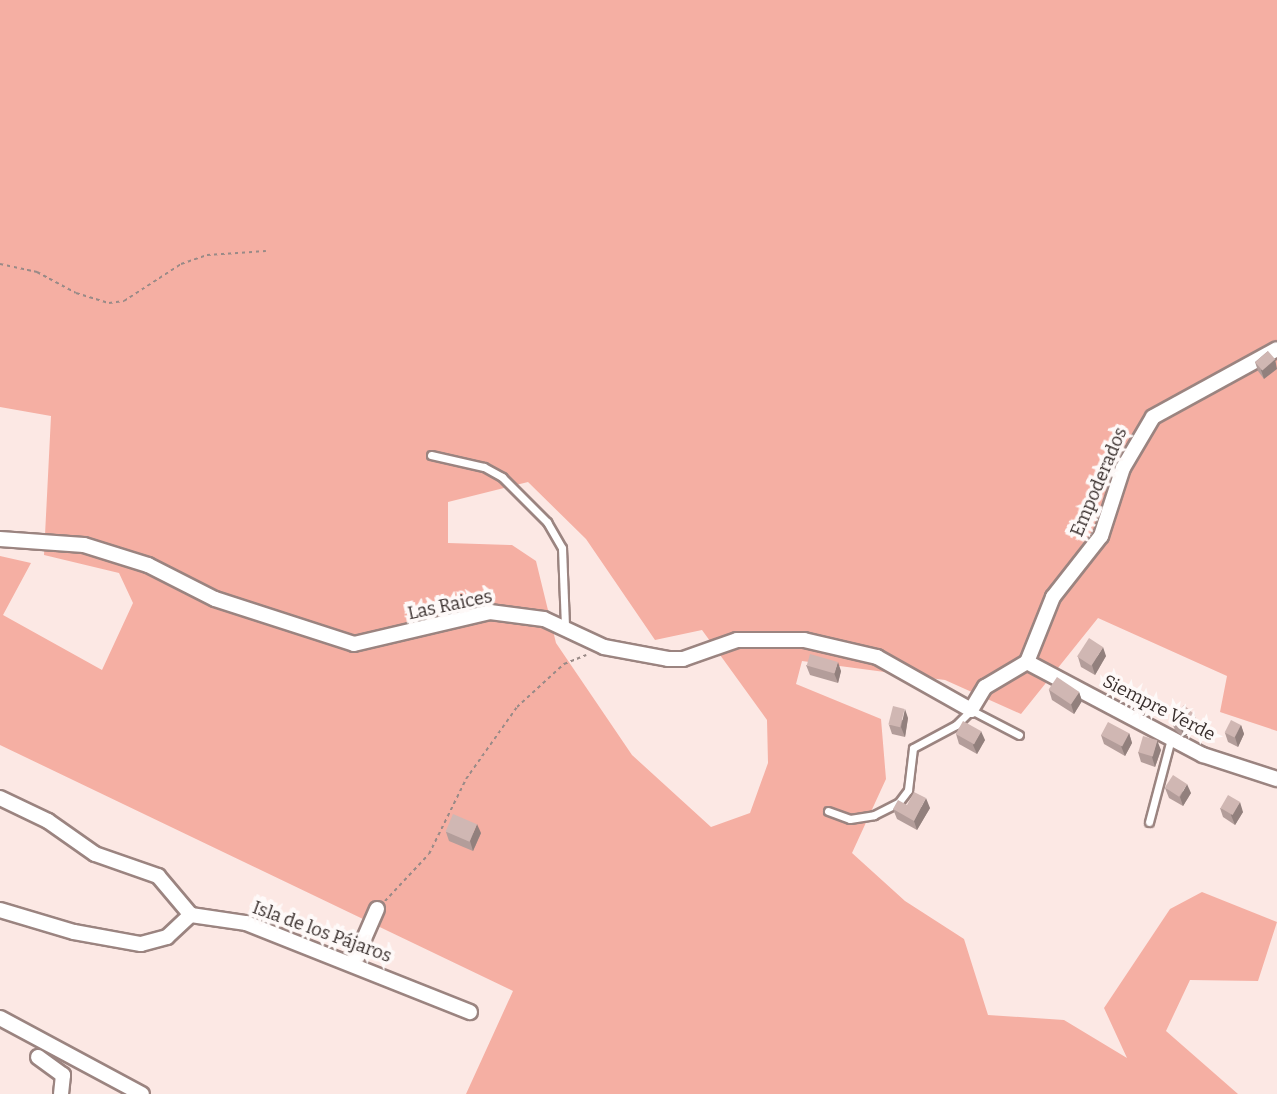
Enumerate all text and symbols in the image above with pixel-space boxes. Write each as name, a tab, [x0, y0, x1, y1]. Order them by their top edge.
street label: Empoderados	[1066, 424, 1132, 540]
street label: Las Raices	[406, 586, 494, 624]
street label: Siempre Verde	[1099, 670, 1219, 746]
street label: Isla de los Pájaros	[250, 897, 394, 967]

